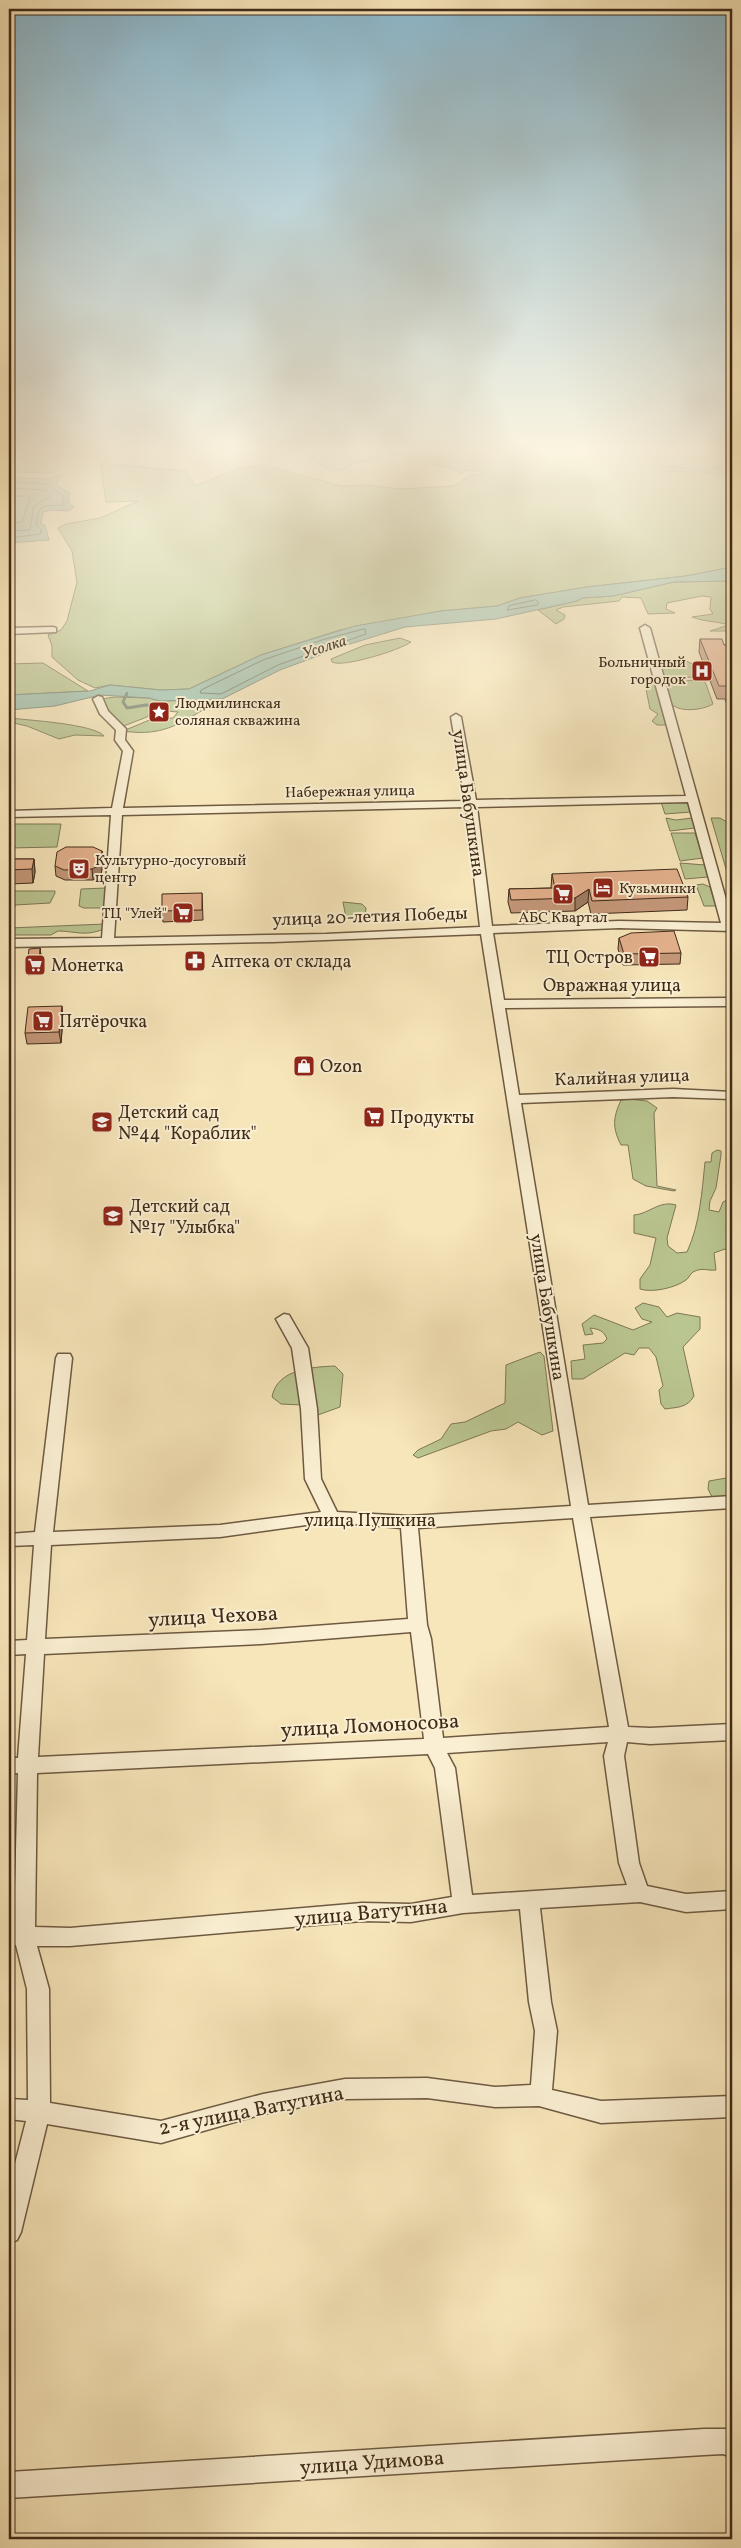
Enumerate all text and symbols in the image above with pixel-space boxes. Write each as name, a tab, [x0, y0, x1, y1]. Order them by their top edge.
water label: Усолка	[300, 630, 350, 665]
place label: Больничный городок	[598, 653, 686, 691]
hospital icon: Больничный городок	[690, 659, 714, 683]
place label: Людмилинская соляная скважина	[175, 694, 300, 732]
place icon: Людмилинская соляная скважина	[147, 700, 171, 724]
street label: улица Бабушкина	[445, 728, 490, 878]
street label: Набережная улица	[285, 781, 415, 804]
place label: Культурно-досуговый центр	[95, 851, 246, 889]
theatre icon: Культурно-досуговый центр	[67, 857, 91, 881]
hotel icon: Кузьминки	[591, 876, 615, 900]
place label: Кузьминки	[619, 879, 696, 900]
supermarket icon: АБС Квартал	[551, 882, 575, 906]
supermarket icon: ТЦ "Улей"	[171, 901, 195, 925]
street label: улица 20-летия Победы	[272, 902, 469, 933]
place label: ТЦ "Улей"	[102, 904, 167, 925]
place label: АБС Квартал	[518, 908, 608, 929]
supermarket icon: ТЦ Остров	[637, 945, 661, 969]
place label: ТЦ Остров	[546, 946, 633, 971]
pharmacy icon: Аптека от склада	[183, 949, 207, 973]
place label: Аптека от склада	[211, 950, 351, 975]
supermarket icon: Монетка	[23, 953, 47, 977]
place label: Монетка	[51, 954, 124, 979]
street label: Овражная улица	[543, 974, 681, 999]
supermarket icon: Пятёрочка	[31, 1009, 55, 1033]
place label: Пятёрочка	[59, 1010, 147, 1035]
shop icon: Ozon	[292, 1054, 316, 1078]
place label: Ozon	[320, 1055, 363, 1080]
street label: Калийная улица	[554, 1064, 690, 1093]
place label: Детский сад №44 "Кораблик"	[118, 1101, 257, 1147]
supermarket icon: Продукты	[362, 1105, 386, 1129]
place label: Продукты	[390, 1106, 475, 1131]
school or university icon: Детский сад №44 "Кораблик"	[90, 1110, 114, 1134]
place label: Детский сад №17 "Улыбка"	[129, 1195, 240, 1241]
school or university icon: Детский сад №17 "Улыбка"	[101, 1204, 125, 1228]
street label: улица Бабушкина	[523, 1232, 570, 1382]
street label: улица Пушкина	[304, 1509, 436, 1534]
street label: улица Чехова	[147, 1600, 279, 1635]
street label: улица Ломоносова	[280, 1707, 460, 1746]
street label: улица Ватутина	[293, 1892, 449, 1935]
street label: 2-я улица Ватутина	[156, 2079, 347, 2144]
street label: улица Удимова	[299, 2444, 445, 2483]

